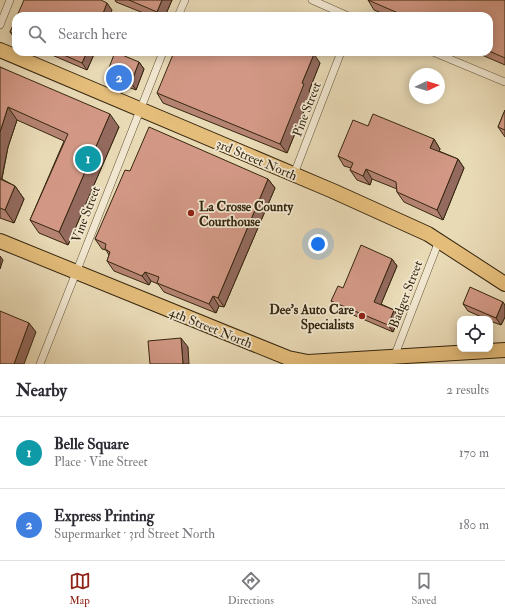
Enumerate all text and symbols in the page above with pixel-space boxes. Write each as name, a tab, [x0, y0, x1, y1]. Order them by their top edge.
search box	[12, 12, 493, 56]
icon: search	[26, 23, 48, 45]
text: Search here	[58, 25, 127, 44]
pin: 2	[106, 63, 132, 93]
north arrow	[409, 68, 445, 104]
street label: Pine Street	[289, 80, 325, 139]
street label: 3rd Street North	[214, 136, 300, 184]
pin: 1	[75, 144, 101, 174]
street label: Vine Street	[68, 184, 104, 245]
place label: La Crosse County Courthouse	[199, 199, 294, 230]
marker: La Crosse County Courthouse	[186, 208, 196, 218]
your location	[308, 234, 328, 254]
street label: Badger Street	[386, 258, 426, 330]
place label: Dee's Auto Care Specialists	[269, 302, 355, 334]
street label: 4th Street North	[167, 304, 255, 352]
marker: Dee's Auto Care Specialists	[357, 311, 367, 321]
map controls	[457, 316, 493, 352]
button: locate	[457, 316, 493, 352]
text: Nearby	[16, 380, 67, 401]
text: 2 results	[446, 382, 489, 398]
text: Belle Square	[54, 435, 129, 454]
text: 1	[27, 445, 31, 461]
text: 170 m	[459, 445, 489, 461]
text: Place · Vine Street	[54, 454, 148, 470]
text: Express Printing	[54, 507, 154, 526]
text: 2	[26, 517, 32, 533]
text: 180 m	[459, 517, 489, 533]
text: Supermarket · 3rd Street North	[54, 526, 215, 542]
tab: Map	[69, 570, 91, 607]
tab: Directions	[228, 570, 274, 607]
tab: Saved	[411, 570, 436, 607]

